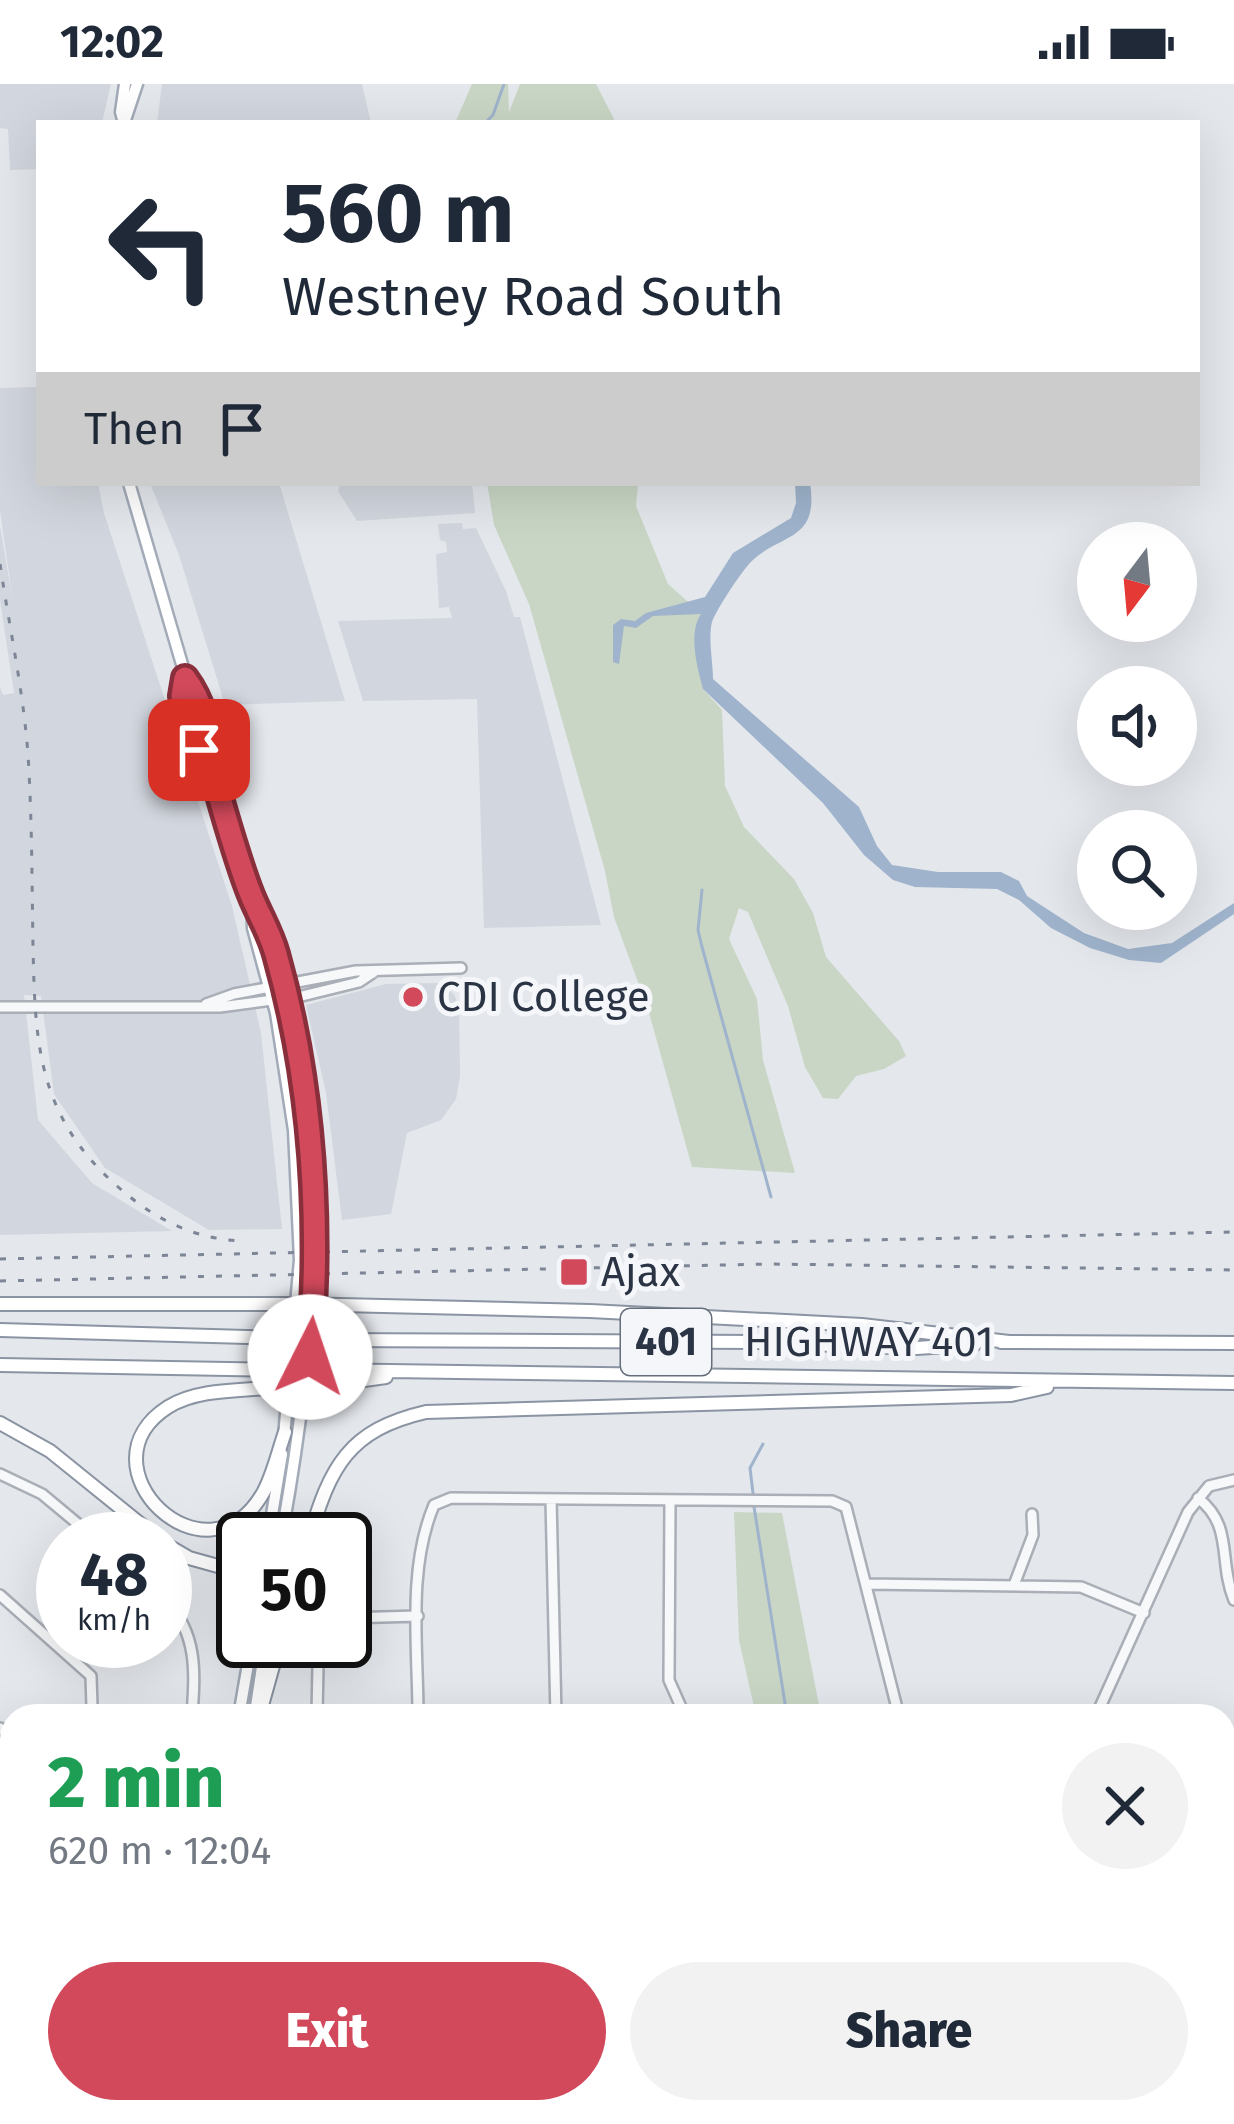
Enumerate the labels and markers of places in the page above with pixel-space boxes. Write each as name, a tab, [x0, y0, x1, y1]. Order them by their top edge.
pin	[148, 699, 250, 801]
place label: CDI College	[437, 972, 650, 1022]
marker: CDI College	[400, 984, 426, 1010]
place label: Ajax	[601, 1247, 681, 1297]
marker: Ajax	[558, 1256, 590, 1288]

